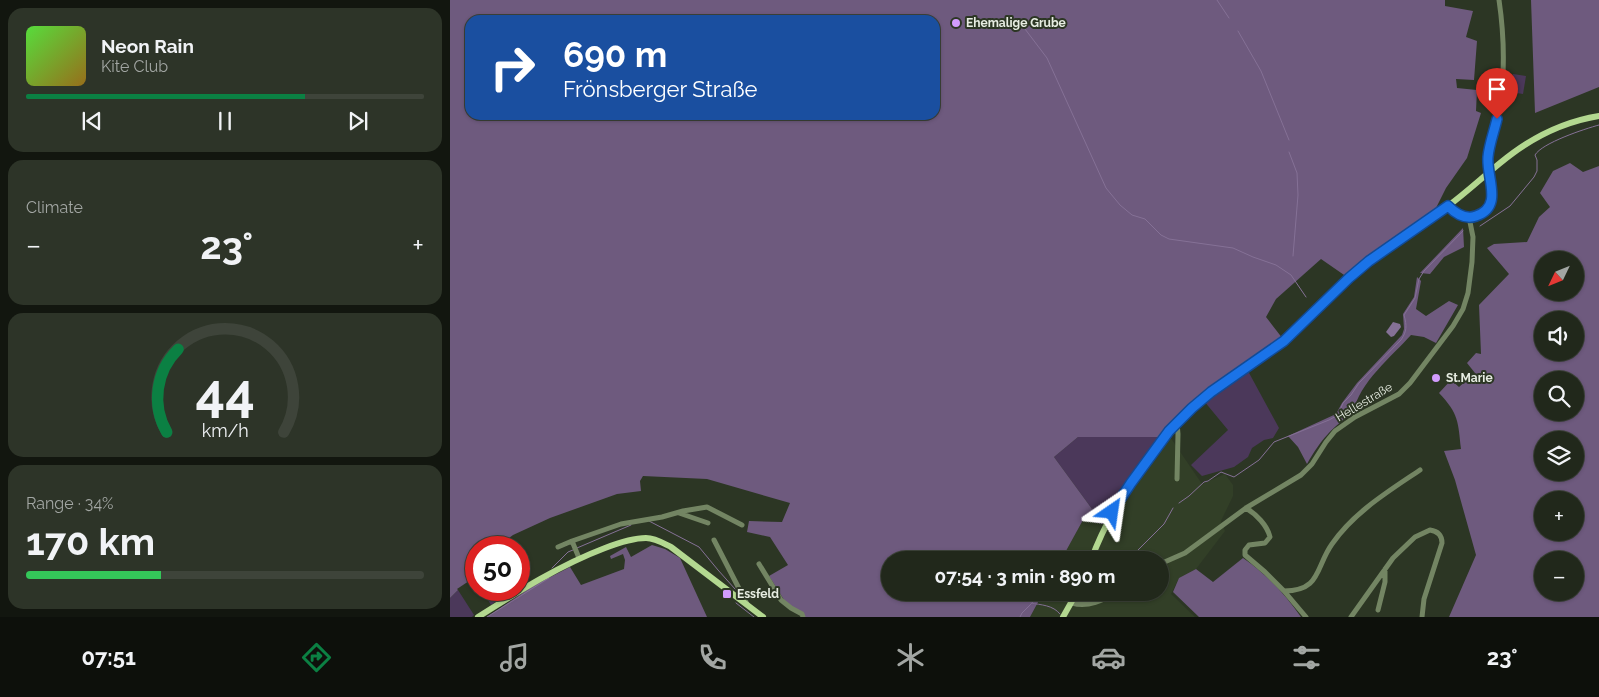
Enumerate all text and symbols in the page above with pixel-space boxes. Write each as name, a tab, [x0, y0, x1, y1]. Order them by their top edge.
place label: Ehemalige Grube	[966, 16, 1066, 30]
marker: Ehemalige Grube	[950, 17, 962, 29]
text: 690 m	[563, 34, 667, 75]
text: Neon Rain	[101, 35, 194, 57]
icon: right	[480, 35, 545, 100]
text: Kite Club	[101, 57, 168, 76]
pin	[1476, 68, 1518, 119]
icon: arrive	[1483, 75, 1511, 103]
text: Frönsberger Straße	[563, 76, 758, 102]
icon: previous	[78, 107, 106, 135]
icon: pause	[211, 107, 239, 135]
icon: next	[344, 107, 372, 135]
text: Climate	[26, 198, 83, 217]
text: 23°	[200, 223, 253, 268]
text: −	[26, 229, 41, 262]
text: +	[412, 229, 424, 262]
north arrow	[1534, 251, 1584, 301]
map controls	[1534, 251, 1584, 601]
button: sound	[1534, 311, 1584, 361]
text: 44	[195, 362, 255, 423]
place label: St.Marie	[1446, 371, 1493, 385]
button: search	[1534, 371, 1584, 421]
marker: St.Marie	[1430, 372, 1442, 384]
street label: Hellestraße	[1333, 380, 1395, 424]
text: km/h	[201, 420, 249, 441]
button: layers	[1534, 431, 1584, 481]
position arrow	[1085, 485, 1137, 537]
button: +	[1534, 491, 1584, 541]
text: Range · 34%	[26, 494, 114, 513]
text: 170 km	[26, 519, 155, 564]
speed limit sign: 50	[465, 536, 530, 601]
button: −	[1534, 551, 1584, 601]
text: 07:54 · 3 min · 890 m	[935, 565, 1115, 587]
place label: Essfeld	[737, 587, 779, 601]
marker: Essfeld	[721, 588, 733, 600]
icon: directions	[299, 640, 334, 675]
icon: music	[497, 640, 532, 675]
icon: phone	[695, 640, 730, 675]
icon: climate	[893, 640, 928, 675]
icon: car	[1091, 640, 1126, 675]
icon: filters	[1289, 640, 1324, 675]
text: 07:51	[82, 644, 136, 670]
text: 23°	[1487, 644, 1517, 670]

